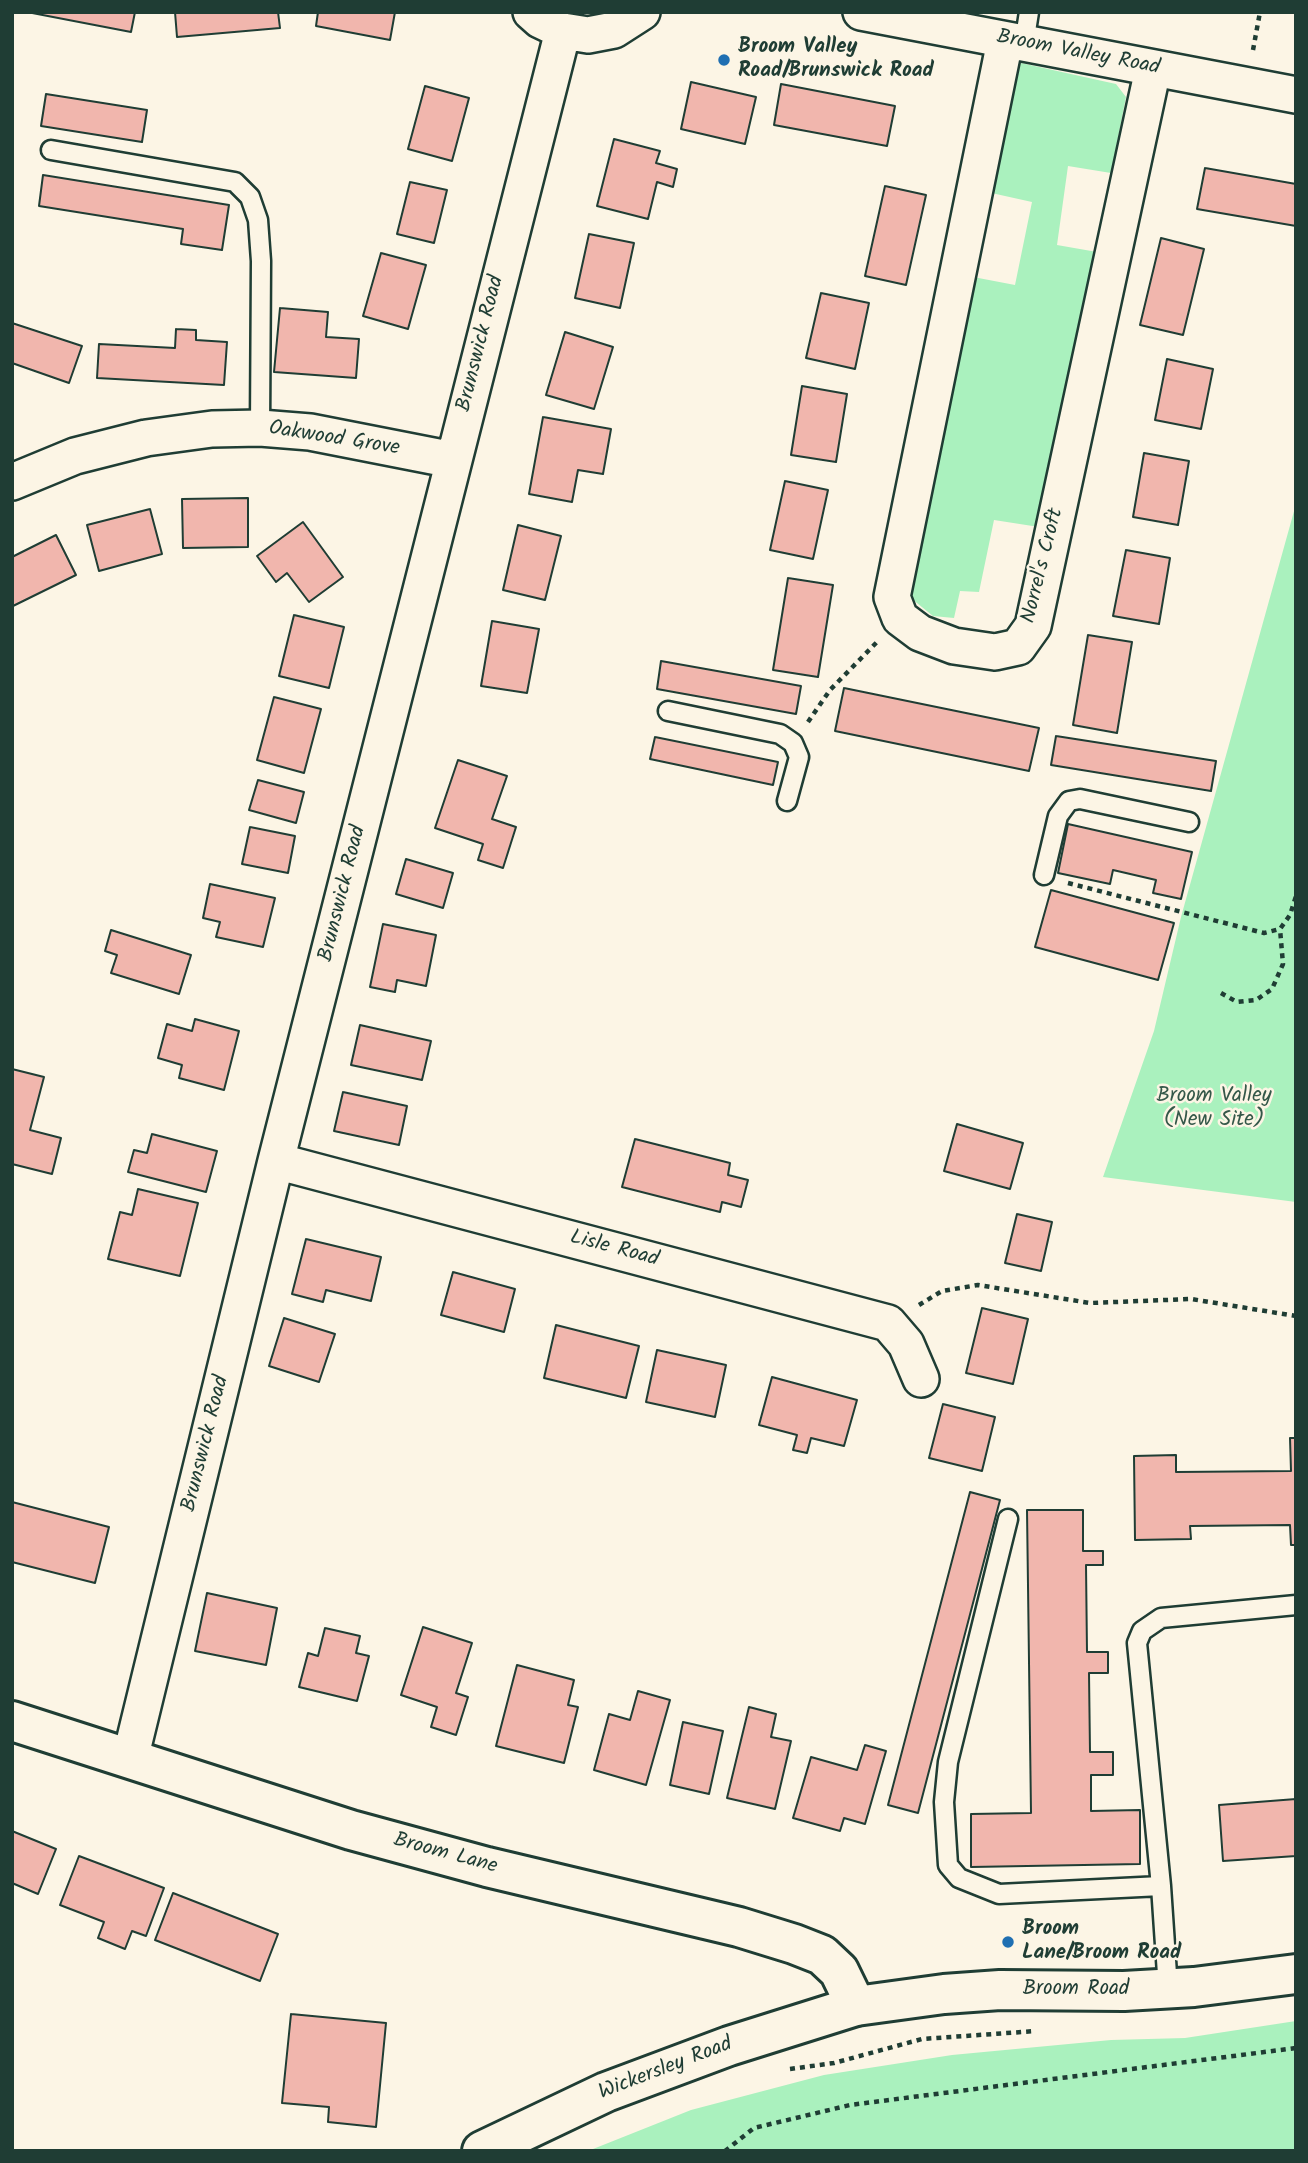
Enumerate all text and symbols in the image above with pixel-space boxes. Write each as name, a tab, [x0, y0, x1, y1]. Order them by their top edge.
street label: Broom Valley Road	[994, 26, 1162, 82]
place label: Broom Valley Road/Brunswick Road	[738, 35, 934, 85]
marker: Broom Valley Road/Brunswick Road	[716, 52, 732, 68]
street label: Brunswick Road	[453, 273, 511, 415]
street label: Oakwood Grove	[267, 417, 401, 463]
street label: Norrel's Croft	[1018, 506, 1070, 626]
street label: Brunswick Road	[315, 823, 373, 965]
park label: Broom Valley (New Site)	[1156, 1084, 1272, 1134]
street label: Lisle Road	[567, 1226, 661, 1274]
street label: Brunswick Road	[178, 1373, 236, 1515]
street label: Broom Lane	[390, 1829, 500, 1881]
place label: Broom Lane/Broom Road	[1022, 1917, 1181, 1967]
marker: Broom Lane/Broom Road	[1000, 1934, 1016, 1950]
street label: Broom Road	[1023, 1977, 1129, 2003]
street label: Wickersley Road	[596, 2033, 736, 2107]

